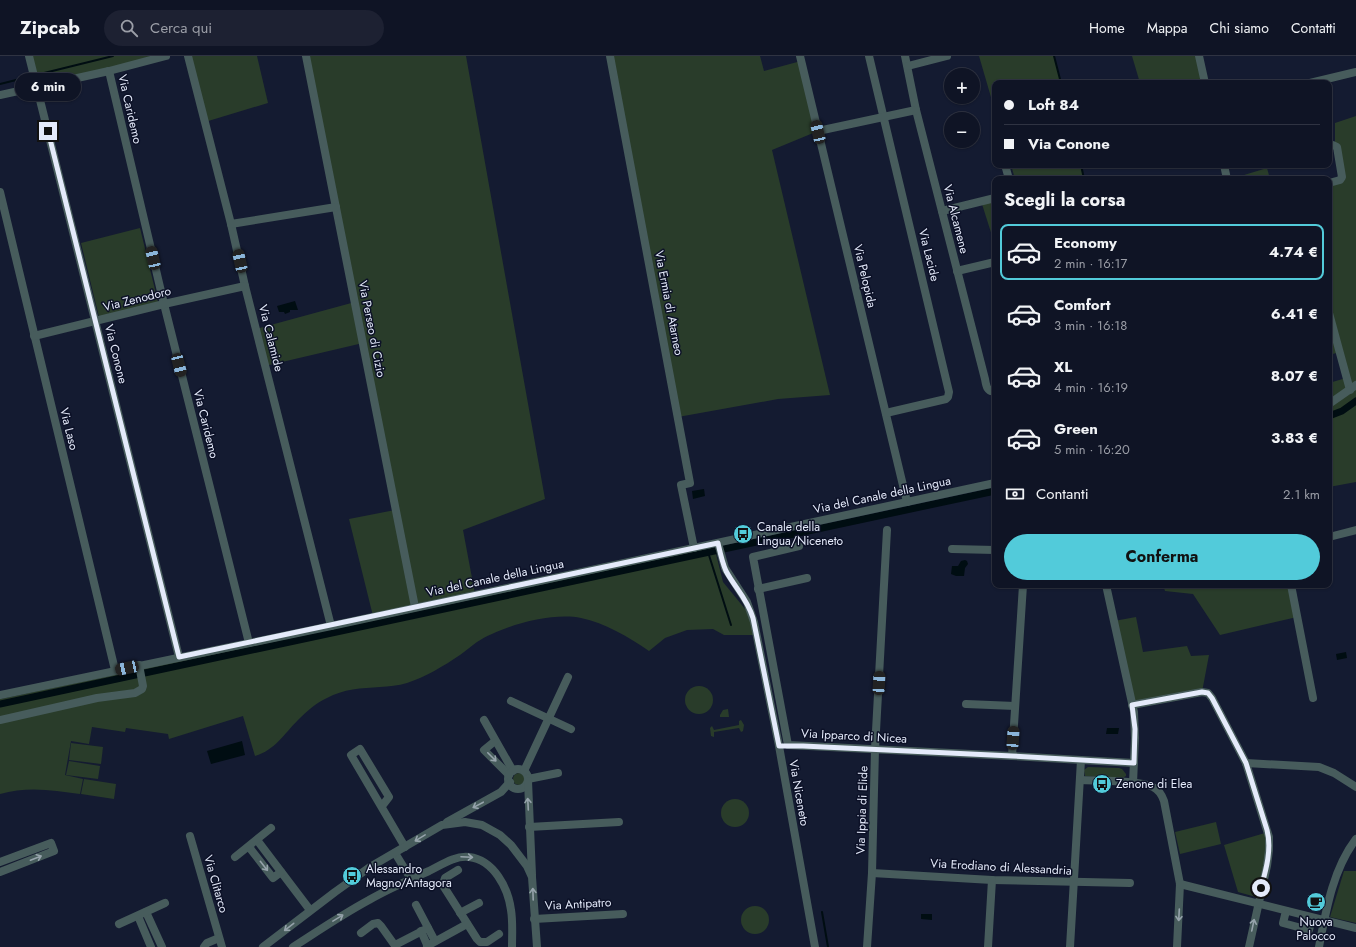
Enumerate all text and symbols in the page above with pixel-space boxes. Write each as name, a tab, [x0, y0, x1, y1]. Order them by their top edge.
search box	[104, 10, 384, 46]
text: Zipcab	[20, 14, 80, 41]
icon: search	[118, 17, 140, 39]
text: Cerca qui	[150, 17, 212, 39]
text: Home	[1089, 18, 1125, 38]
text: Mappa	[1147, 18, 1188, 38]
text: Chi siamo	[1210, 18, 1269, 38]
text: Contatti	[1291, 18, 1336, 38]
map controls	[944, 68, 980, 148]
button: +	[944, 68, 980, 104]
callout: 6 min	[15, 73, 81, 101]
street label: Via Caridemo	[113, 73, 147, 146]
text: 6 min	[31, 77, 65, 96]
text: Loft 84	[1028, 94, 1079, 116]
button: −	[944, 112, 980, 148]
car	[809, 119, 827, 145]
route end	[39, 122, 57, 140]
text: Via Conone	[1028, 133, 1110, 155]
street label: Via Alcamene	[939, 183, 973, 255]
text: Scegli la corsa	[1004, 187, 1125, 213]
street label: Via Lacide	[914, 227, 944, 283]
text: Economy	[1054, 232, 1117, 254]
icon: car	[1006, 234, 1042, 270]
text: 4.74 €	[1269, 241, 1318, 263]
street label: Via Pelopida	[849, 242, 881, 310]
car	[144, 245, 162, 271]
car	[232, 248, 248, 274]
street label: Via Ermia di Atarneo	[650, 249, 688, 357]
text: 2 min · 16:17	[1054, 254, 1127, 273]
street label: Via Perseo di Cizio	[354, 279, 390, 379]
street label: Via Zenodoro	[101, 282, 173, 316]
text: Comfort	[1054, 294, 1111, 316]
icon: car	[1006, 296, 1042, 332]
street label: Via Calamide	[254, 303, 288, 373]
text: 6.41 €	[1271, 303, 1318, 325]
text: 3 min · 16:18	[1054, 316, 1127, 335]
street label: Via Conone	[100, 322, 132, 386]
car	[170, 352, 188, 378]
text: XL	[1054, 356, 1072, 378]
icon: car	[1006, 358, 1042, 394]
text: 8.07 €	[1271, 365, 1318, 387]
text: 4 min · 16:19	[1054, 378, 1128, 397]
street label: Via Caridemo	[189, 388, 223, 461]
street label: Via Laso	[55, 406, 83, 452]
text: Green	[1054, 418, 1098, 440]
icon: car	[1006, 420, 1042, 456]
text: 3.83 €	[1271, 427, 1318, 449]
text: 5 min · 16:20	[1054, 440, 1130, 459]
street label: Via del Canale della Lingua	[812, 472, 953, 518]
icon: cash	[1004, 483, 1026, 505]
text: Contanti	[1036, 483, 1089, 505]
text: 2.1 km	[1283, 485, 1320, 504]
place label: Canale della Lingua/Niceneto	[757, 518, 844, 550]
bus stop icon: Canale della Lingua/Niceneto	[732, 523, 754, 545]
button: Conferma	[1004, 534, 1320, 580]
street label: Via del Canale della Lingua	[425, 555, 566, 601]
car	[114, 660, 140, 676]
car	[872, 671, 886, 695]
street label: Via Ipparco di Nicea	[800, 724, 908, 748]
car	[1006, 726, 1020, 750]
one-way arrow	[487, 752, 497, 762]
street label: Via Niceneto	[784, 759, 814, 828]
street label: Via Ippia di Elide	[851, 765, 873, 855]
bus stop icon: Zenone di Elea	[1091, 773, 1113, 795]
place label: Zenone di Elea	[1116, 775, 1192, 793]
one-way arrow	[525, 798, 532, 811]
one-way arrow	[472, 801, 484, 809]
one-way arrow	[415, 834, 426, 842]
one-way arrow	[30, 853, 42, 861]
street label: Via Clitarco	[199, 853, 233, 915]
one-way arrow	[460, 854, 473, 861]
street label: Via Erodiano di Alessandria	[930, 854, 1072, 880]
place label: Alessandro Magno/Antagora	[366, 860, 452, 892]
one-way arrow	[259, 861, 268, 872]
bus stop icon: Alessandro Magno/Antagora	[341, 865, 363, 887]
route start	[1252, 879, 1270, 897]
one-way arrow	[529, 888, 537, 901]
cafe icon: Nuova Palocco	[1305, 891, 1327, 913]
street label: Via Antipatro	[544, 893, 612, 915]
one-way arrow	[1175, 908, 1182, 921]
place label: Nuova Palocco	[1296, 913, 1336, 945]
one-way arrow	[332, 914, 343, 922]
one-way arrow	[1250, 919, 1258, 932]
one-way arrow	[284, 922, 295, 931]

